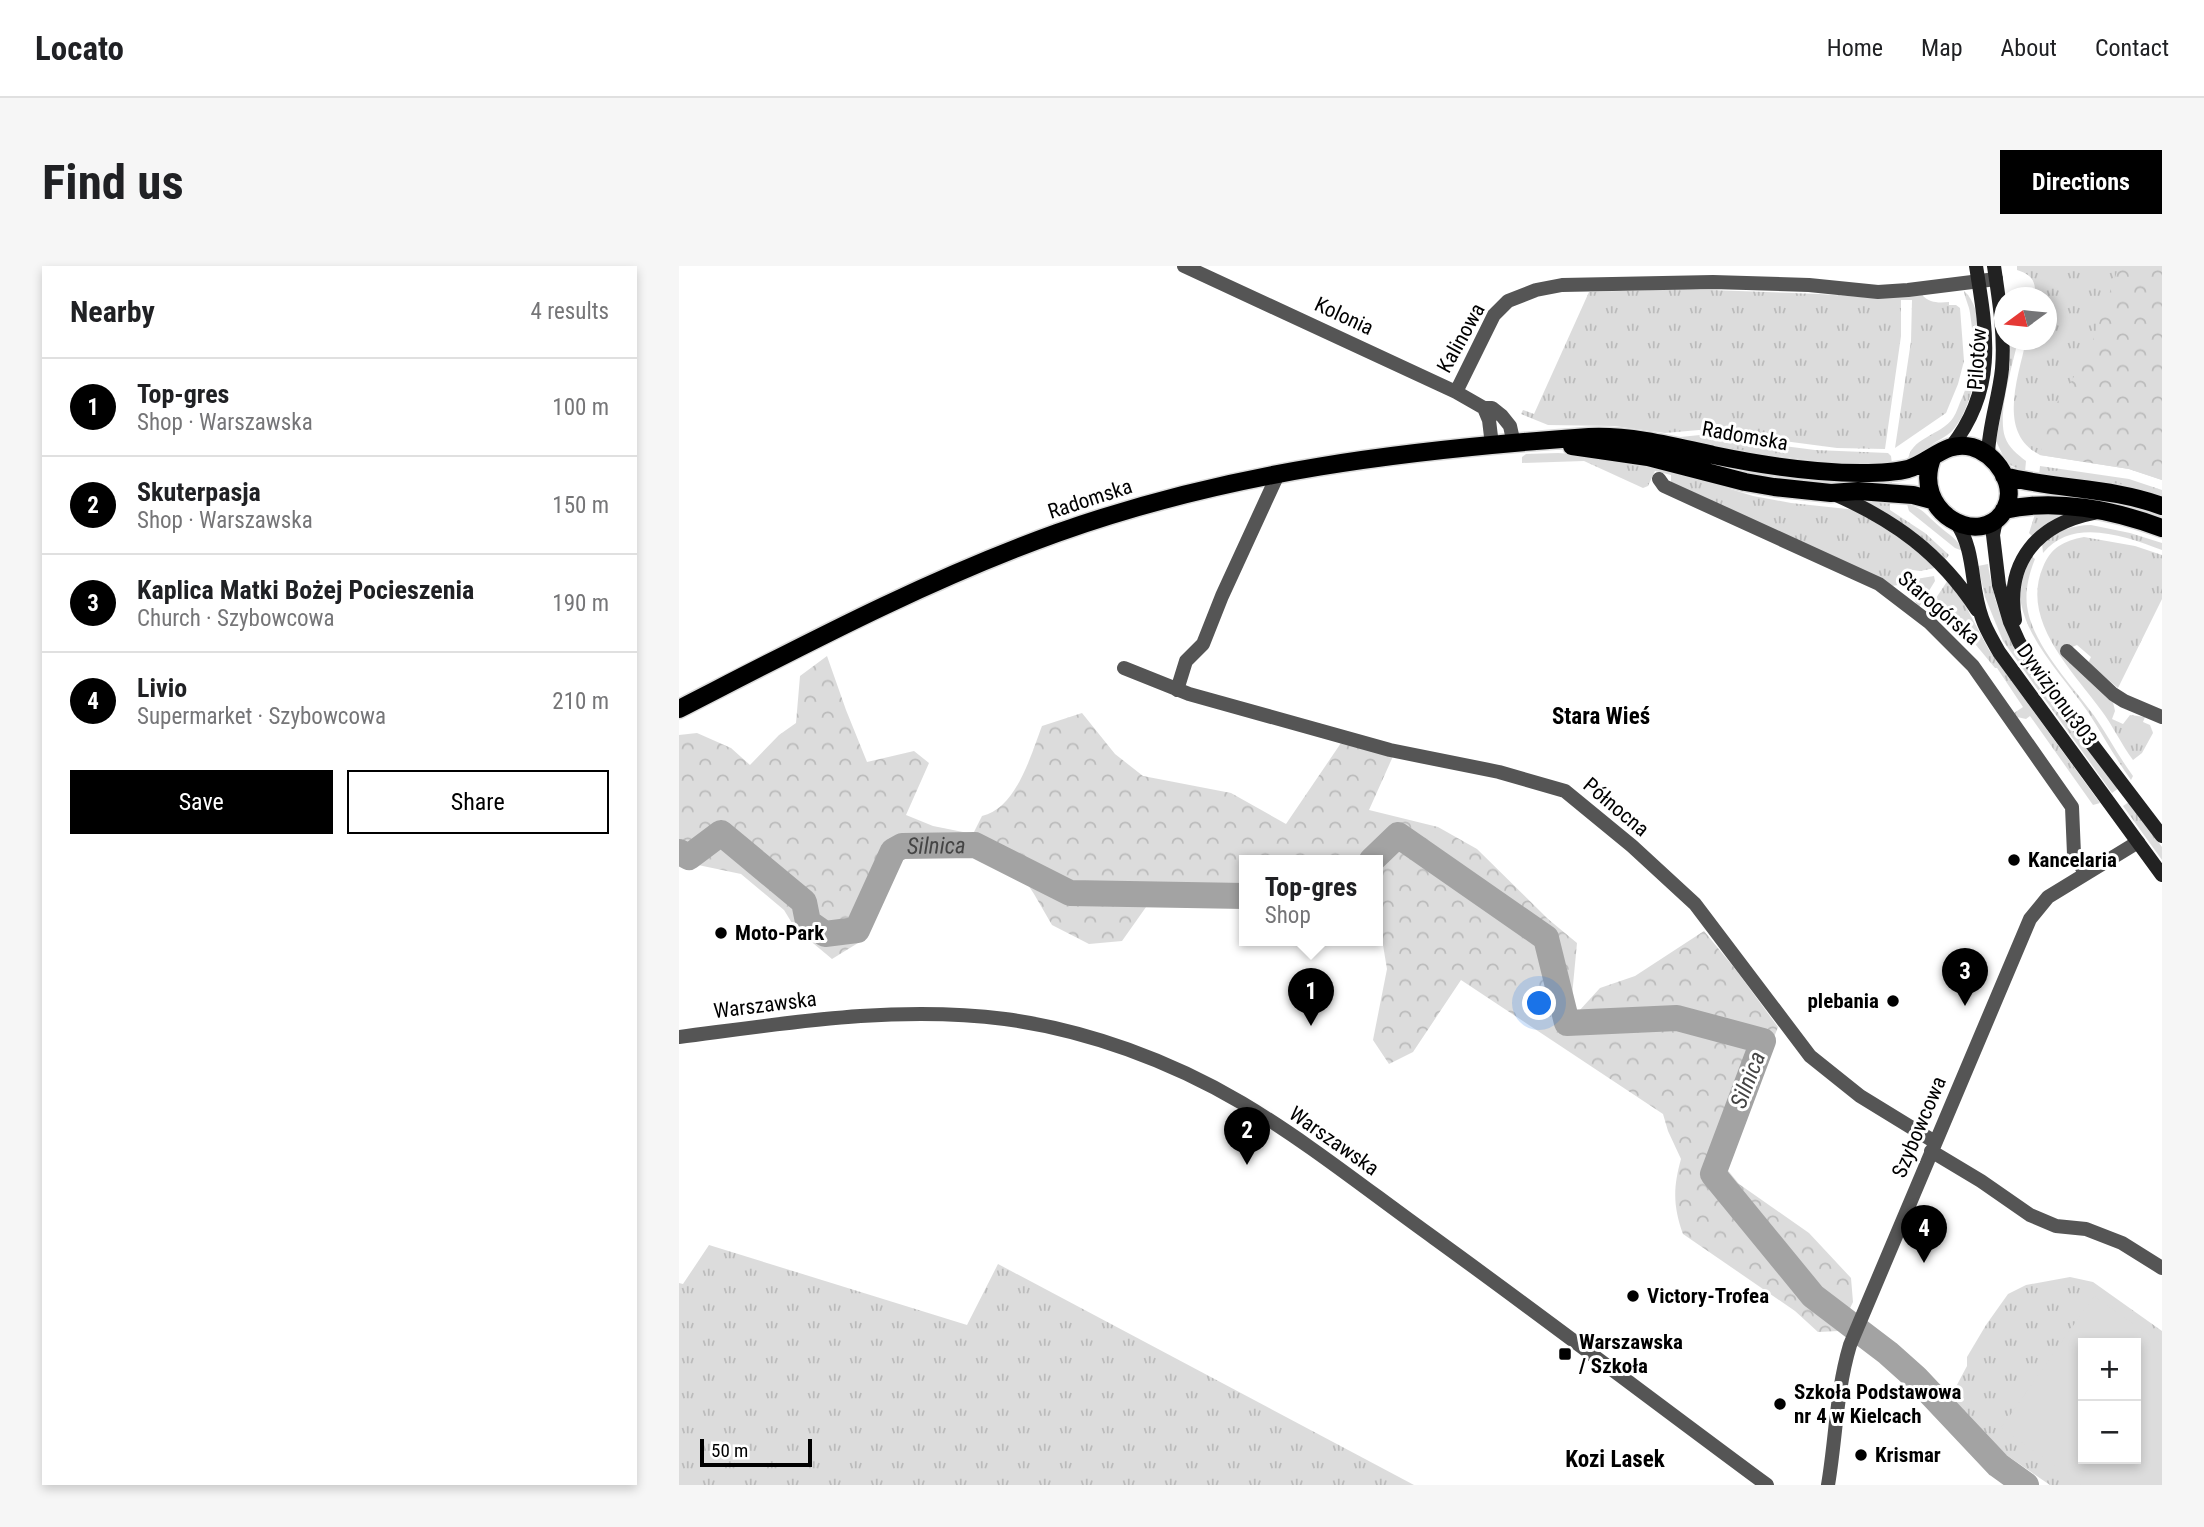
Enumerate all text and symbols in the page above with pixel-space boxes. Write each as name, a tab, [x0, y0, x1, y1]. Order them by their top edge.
text: Locato	[35, 29, 124, 68]
text: Home	[1827, 34, 1883, 62]
text: Map	[1921, 34, 1963, 62]
text: About	[2001, 34, 2057, 62]
text: Contact	[2095, 34, 2169, 62]
button: Directions	[2000, 150, 2162, 214]
text: Find us	[42, 154, 184, 211]
north arrow	[1994, 287, 2057, 350]
street label: Kolonia	[1311, 292, 1377, 340]
text: Nearby	[70, 294, 155, 329]
text: 4 results	[531, 298, 609, 325]
street label: Kalinowa	[1432, 299, 1490, 377]
street label: Pilotów	[1963, 327, 1991, 391]
text: Top-gres	[137, 379, 229, 409]
text: 1	[87, 394, 99, 421]
text: 100 m	[552, 394, 609, 421]
text: Shop · Warszawska	[137, 409, 313, 436]
street label: Radomska	[1700, 417, 1790, 455]
street label: Radomska	[1045, 474, 1135, 524]
text: Skuterpasja	[137, 477, 261, 507]
text: 2	[87, 492, 99, 519]
text: 150 m	[552, 492, 609, 519]
text: Shop · Warszawska	[137, 507, 313, 534]
street label: Starogórska	[1893, 566, 1985, 650]
text: Kaplica Matki Bożej Pocieszenia	[137, 575, 474, 605]
text: 3	[87, 590, 99, 617]
text: 190 m	[552, 590, 609, 617]
text: Church · Szybowcowa	[137, 605, 335, 632]
street label: Dywizjonu 303	[2012, 639, 2102, 751]
text: Livio	[137, 673, 187, 703]
text: 4	[87, 688, 99, 715]
text: 210 m	[552, 688, 609, 715]
text: Supermarket · Szybowcowa	[137, 703, 386, 730]
district label: Stara Wieś	[1552, 703, 1650, 730]
button: Save	[70, 770, 333, 834]
button: Share	[347, 770, 609, 834]
street label: Północna	[1578, 773, 1654, 841]
water label: Silnica	[907, 832, 966, 859]
place label: Kancelaria	[2028, 848, 2117, 872]
marker: Kancelaria	[2006, 852, 2022, 868]
popup	[1239, 855, 1383, 946]
text: Top-gres	[1265, 872, 1357, 902]
text: Shop	[1265, 902, 1311, 929]
place label: Moto-Park	[735, 921, 825, 945]
marker: Moto-Park	[713, 925, 729, 941]
pin: 3	[1942, 948, 1988, 1006]
pin: 1	[1288, 968, 1334, 1026]
your location	[1522, 986, 1556, 1020]
street label: Warszawska	[712, 987, 818, 1023]
place label: plebania	[1807, 989, 1879, 1013]
marker: plebania	[1885, 993, 1901, 1009]
water label: Silnica	[1725, 1048, 1771, 1112]
street label: Szybowcowa	[1887, 1073, 1951, 1181]
street label: Warszawska	[1285, 1101, 1383, 1181]
pin: 2	[1224, 1107, 1270, 1165]
pin: 4	[1901, 1205, 1947, 1263]
place label: Victory-Trofea	[1647, 1284, 1769, 1308]
marker: Victory-Trofea	[1625, 1288, 1641, 1304]
place label: Warszawska / Szkoła	[1578, 1330, 1683, 1378]
map controls	[2078, 1338, 2141, 1464]
button: +	[2078, 1338, 2141, 1401]
marker: Warszawska / Szkoła	[1557, 1346, 1573, 1362]
place label: Szkoła Podstawowa nr 4 w Kielcach	[1794, 1380, 1962, 1428]
marker: Szkoła Podstawowa nr 4 w Kielcach	[1772, 1396, 1788, 1412]
button: −	[2078, 1401, 2141, 1464]
scale bar	[700, 1436, 812, 1468]
text: 50 m	[711, 1439, 748, 1462]
place label: Krismar	[1875, 1443, 1941, 1467]
district label: Kozi Lasek	[1565, 1446, 1666, 1473]
marker: Krismar	[1853, 1447, 1869, 1463]

